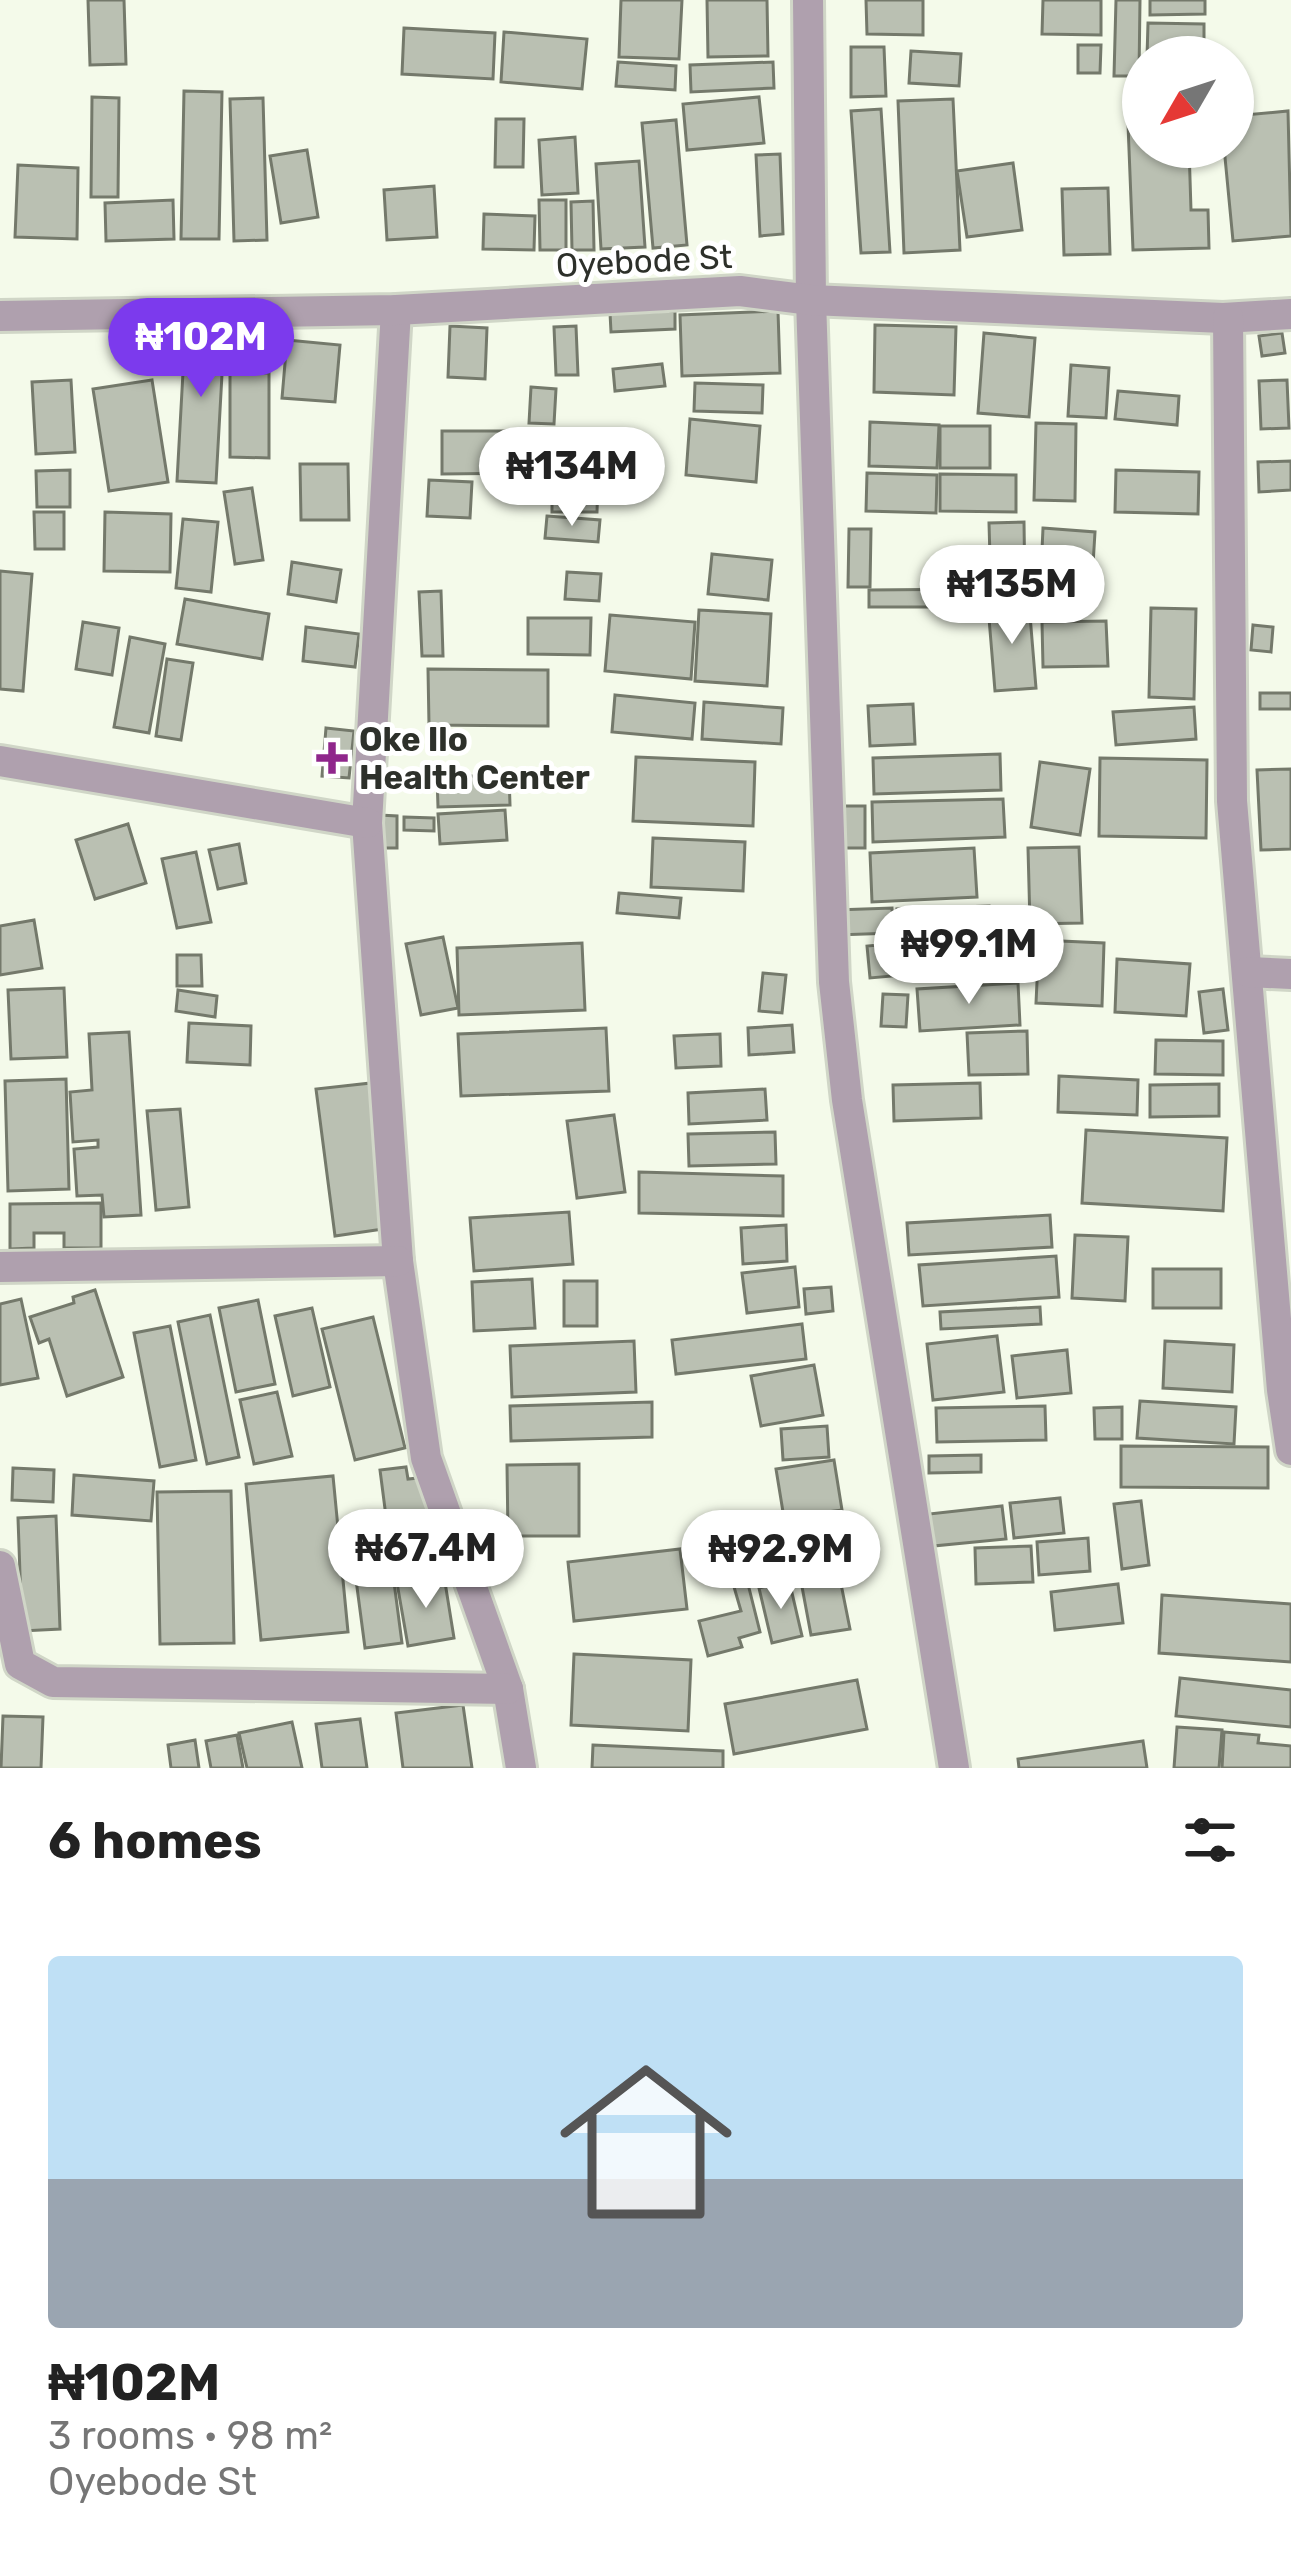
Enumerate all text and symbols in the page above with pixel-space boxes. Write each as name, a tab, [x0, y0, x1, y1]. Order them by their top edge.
north arrow	[1122, 36, 1254, 168]
map controls	[1122, 36, 1254, 168]
street label: Oyebode St	[555, 237, 733, 285]
pin: ₦102M	[117, 298, 285, 400]
text: ₦102M	[135, 314, 267, 360]
pin: ₦134M	[488, 427, 656, 529]
text: ₦134M	[506, 443, 638, 489]
pin: ₦135M	[928, 545, 1096, 647]
text: ₦135M	[947, 561, 1077, 607]
place label: Oke Ilo Health Center	[359, 720, 590, 797]
marker: Oke Ilo Health Center	[316, 742, 348, 774]
pin: ₦99.1M	[871, 905, 1067, 1007]
text: ₦99.1M	[901, 921, 1037, 967]
pin: ₦67.4M	[328, 1509, 524, 1611]
pin: ₦92.9M	[683, 1510, 879, 1612]
text: ₦67.4M	[355, 1525, 497, 1571]
text: ₦92.9M	[708, 1526, 854, 1572]
icon: filters	[1177, 1807, 1243, 1873]
text: 6 homes	[48, 1810, 262, 1871]
icon: home	[538, 2034, 754, 2250]
text: ₦102M	[48, 2352, 220, 2413]
text: 3 rooms · 98 m²	[48, 2413, 332, 2459]
text: Oyebode St	[48, 2459, 257, 2505]

